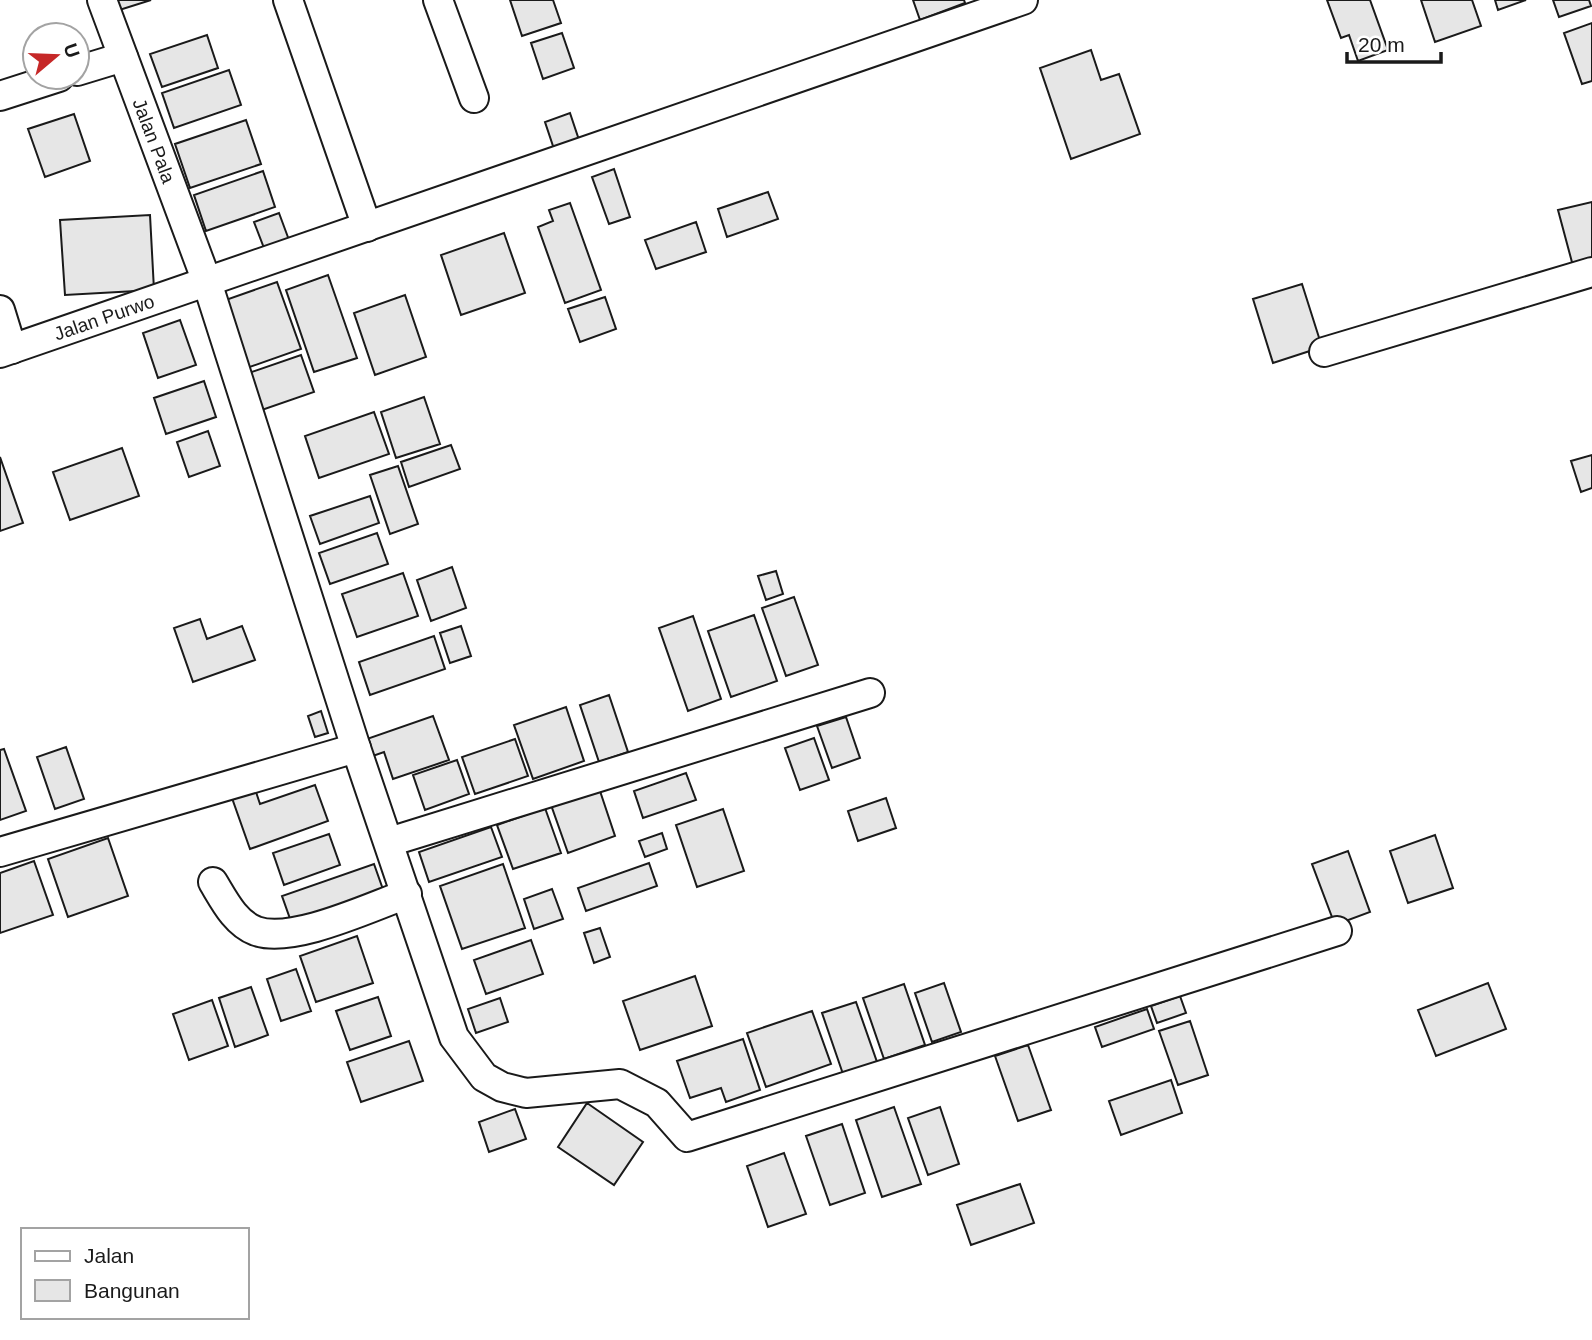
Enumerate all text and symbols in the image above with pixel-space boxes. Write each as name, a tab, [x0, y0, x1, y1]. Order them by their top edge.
north arrow	[21, 21, 91, 91]
scale bar	[1347, 21, 1442, 65]
text: 20 m	[1358, 33, 1405, 56]
text: U	[59, 41, 84, 61]
street label: Jalan Pala	[129, 95, 180, 186]
street label: Jalan Purwo	[51, 290, 157, 344]
legend	[21, 1228, 248, 1319]
text: Jalan	[84, 1244, 134, 1267]
text: Bangunan	[84, 1279, 180, 1302]

